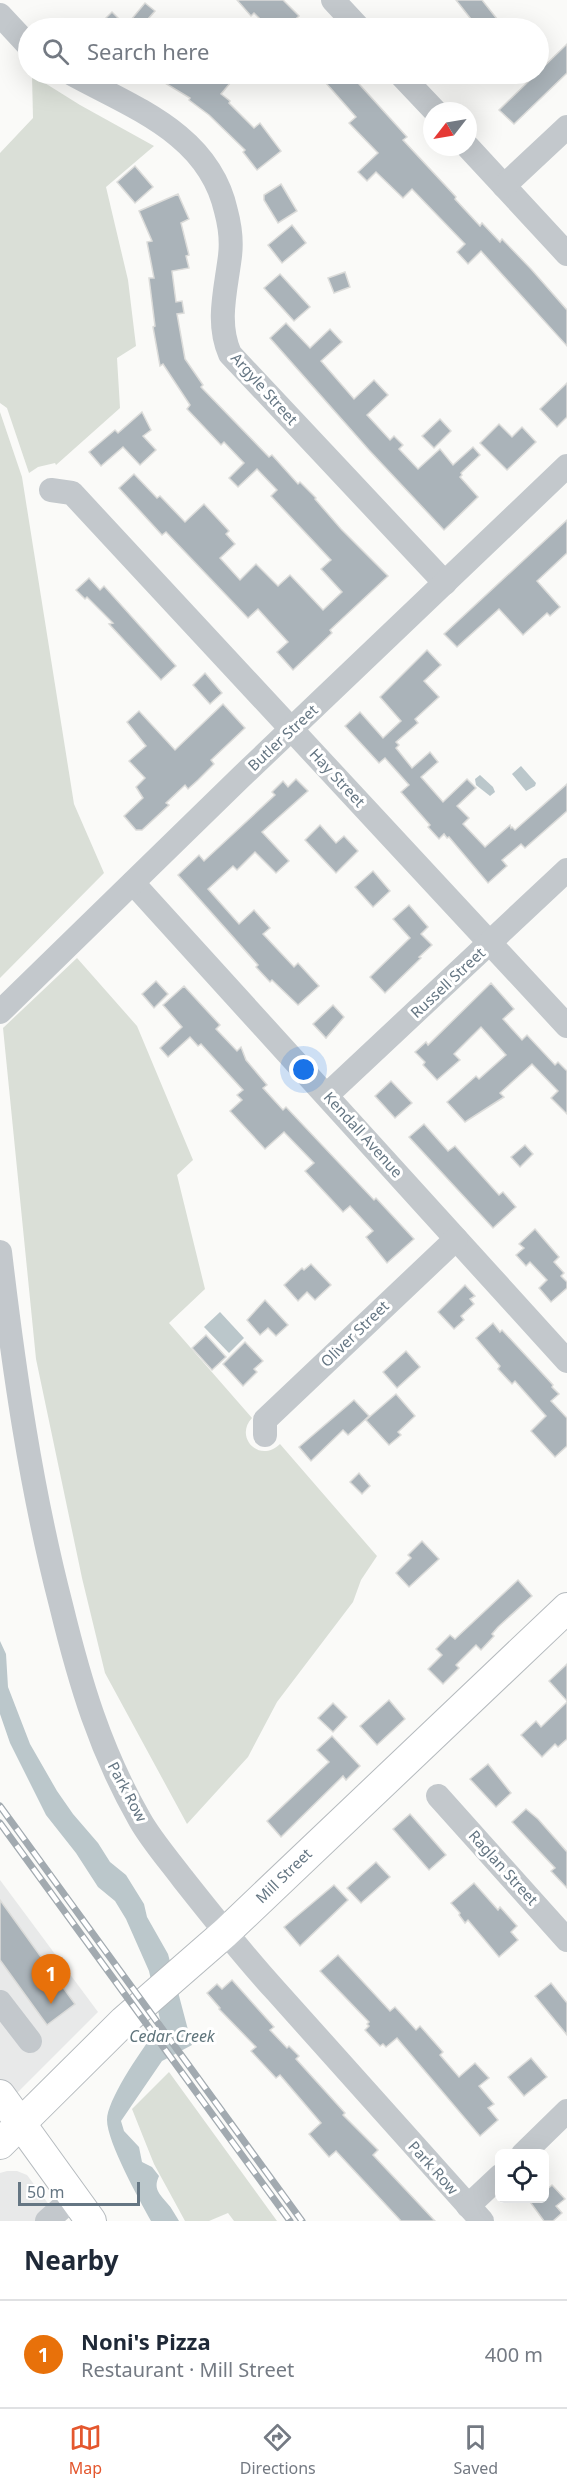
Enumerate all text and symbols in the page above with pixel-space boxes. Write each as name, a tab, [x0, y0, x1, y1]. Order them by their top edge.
search box	[18, 18, 549, 84]
icon: search	[39, 35, 72, 68]
text: Search here	[87, 36, 209, 66]
north arrow	[423, 102, 477, 156]
street label: Argyle Street	[227, 348, 303, 429]
street label: Butler Street	[243, 699, 322, 775]
street label: Hay Street	[306, 744, 370, 811]
street label: Russell Street	[406, 942, 489, 1022]
your location	[289, 1055, 318, 1084]
street label: Kendall Avenue	[320, 1087, 408, 1182]
street label: Oliver Street	[316, 1295, 393, 1371]
street label: Park Row	[104, 1758, 152, 1825]
street label: Raglan Street	[465, 1826, 543, 1909]
street label: Mill Street	[251, 1843, 316, 1907]
pin: 1	[32, 1954, 70, 2004]
water label: Cedar Creek	[129, 2025, 216, 2047]
street label: Park Row	[404, 2136, 463, 2199]
map controls	[495, 2149, 549, 2203]
button: locate	[495, 2149, 549, 2203]
scale bar	[18, 2179, 140, 2206]
text: 50 m	[27, 2181, 64, 2203]
text: Nearby	[24, 2242, 119, 2278]
text: Noni's Pizza	[81, 2326, 211, 2356]
text: 1	[38, 2341, 49, 2368]
text: 400 m	[485, 2341, 543, 2368]
text: Restaurant · Mill Street	[81, 2356, 294, 2383]
tab: Map	[69, 2421, 102, 2479]
tab: Directions	[240, 2421, 316, 2479]
tab: Saved	[453, 2421, 498, 2479]

